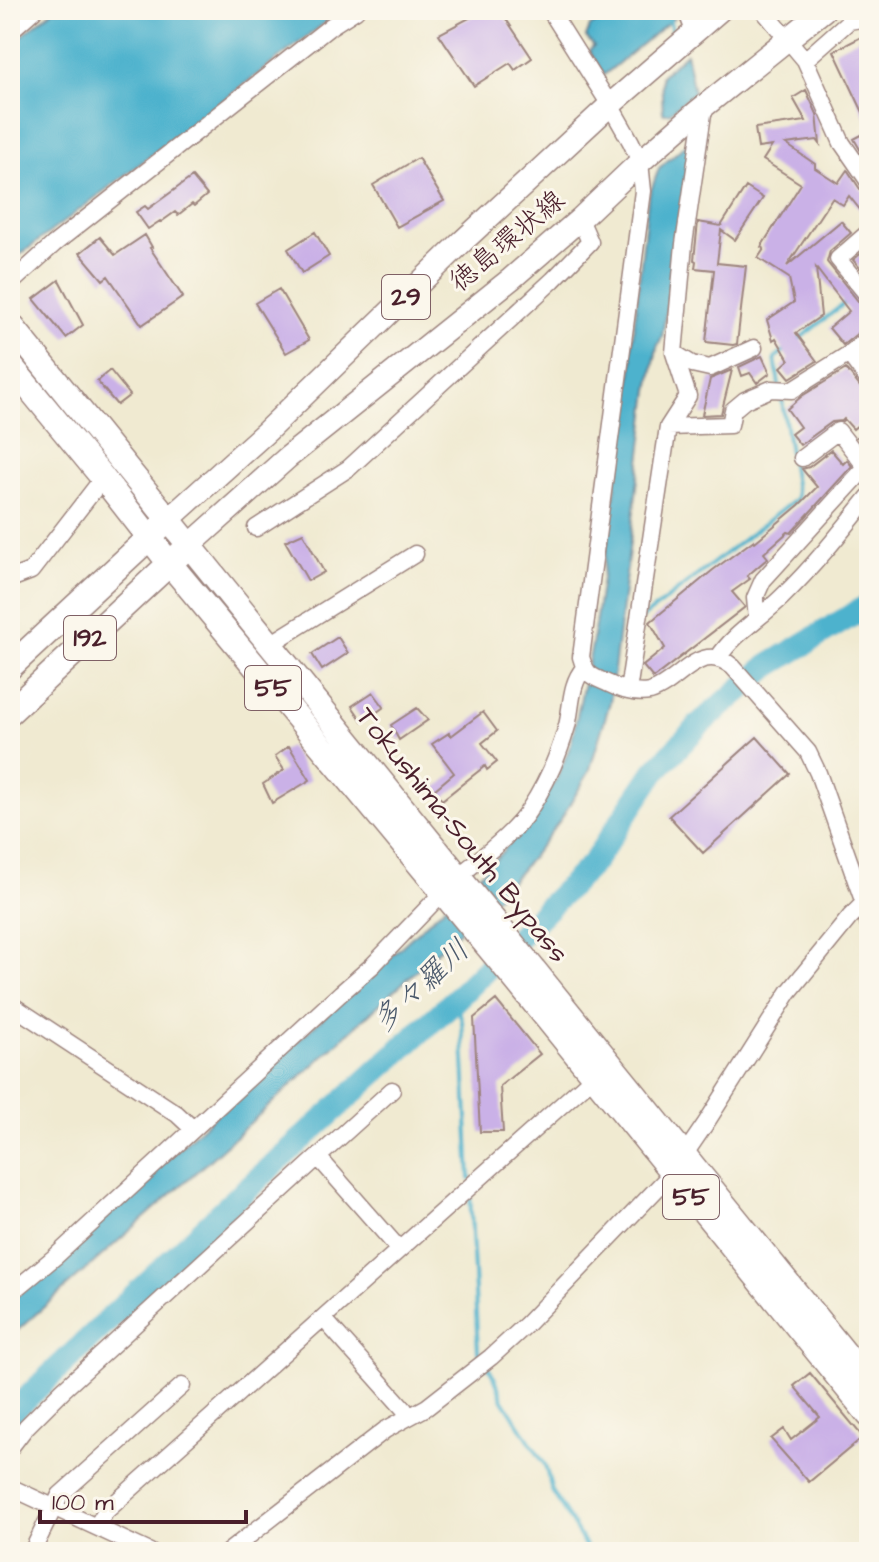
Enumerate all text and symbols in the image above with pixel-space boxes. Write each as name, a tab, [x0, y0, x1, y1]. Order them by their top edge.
street label: 徳島環状線	[441, 181, 573, 301]
road number: 29	[382, 275, 430, 319]
road number: 192	[64, 616, 116, 660]
road number: 55	[245, 666, 301, 710]
street label: Tokushima-South Bypass	[345, 699, 578, 973]
water label: 多々羅川	[363, 930, 479, 1042]
road number: 55	[663, 1175, 719, 1219]
scale bar	[40, 1474, 246, 1524]
text: 100 m	[52, 1486, 114, 1520]

